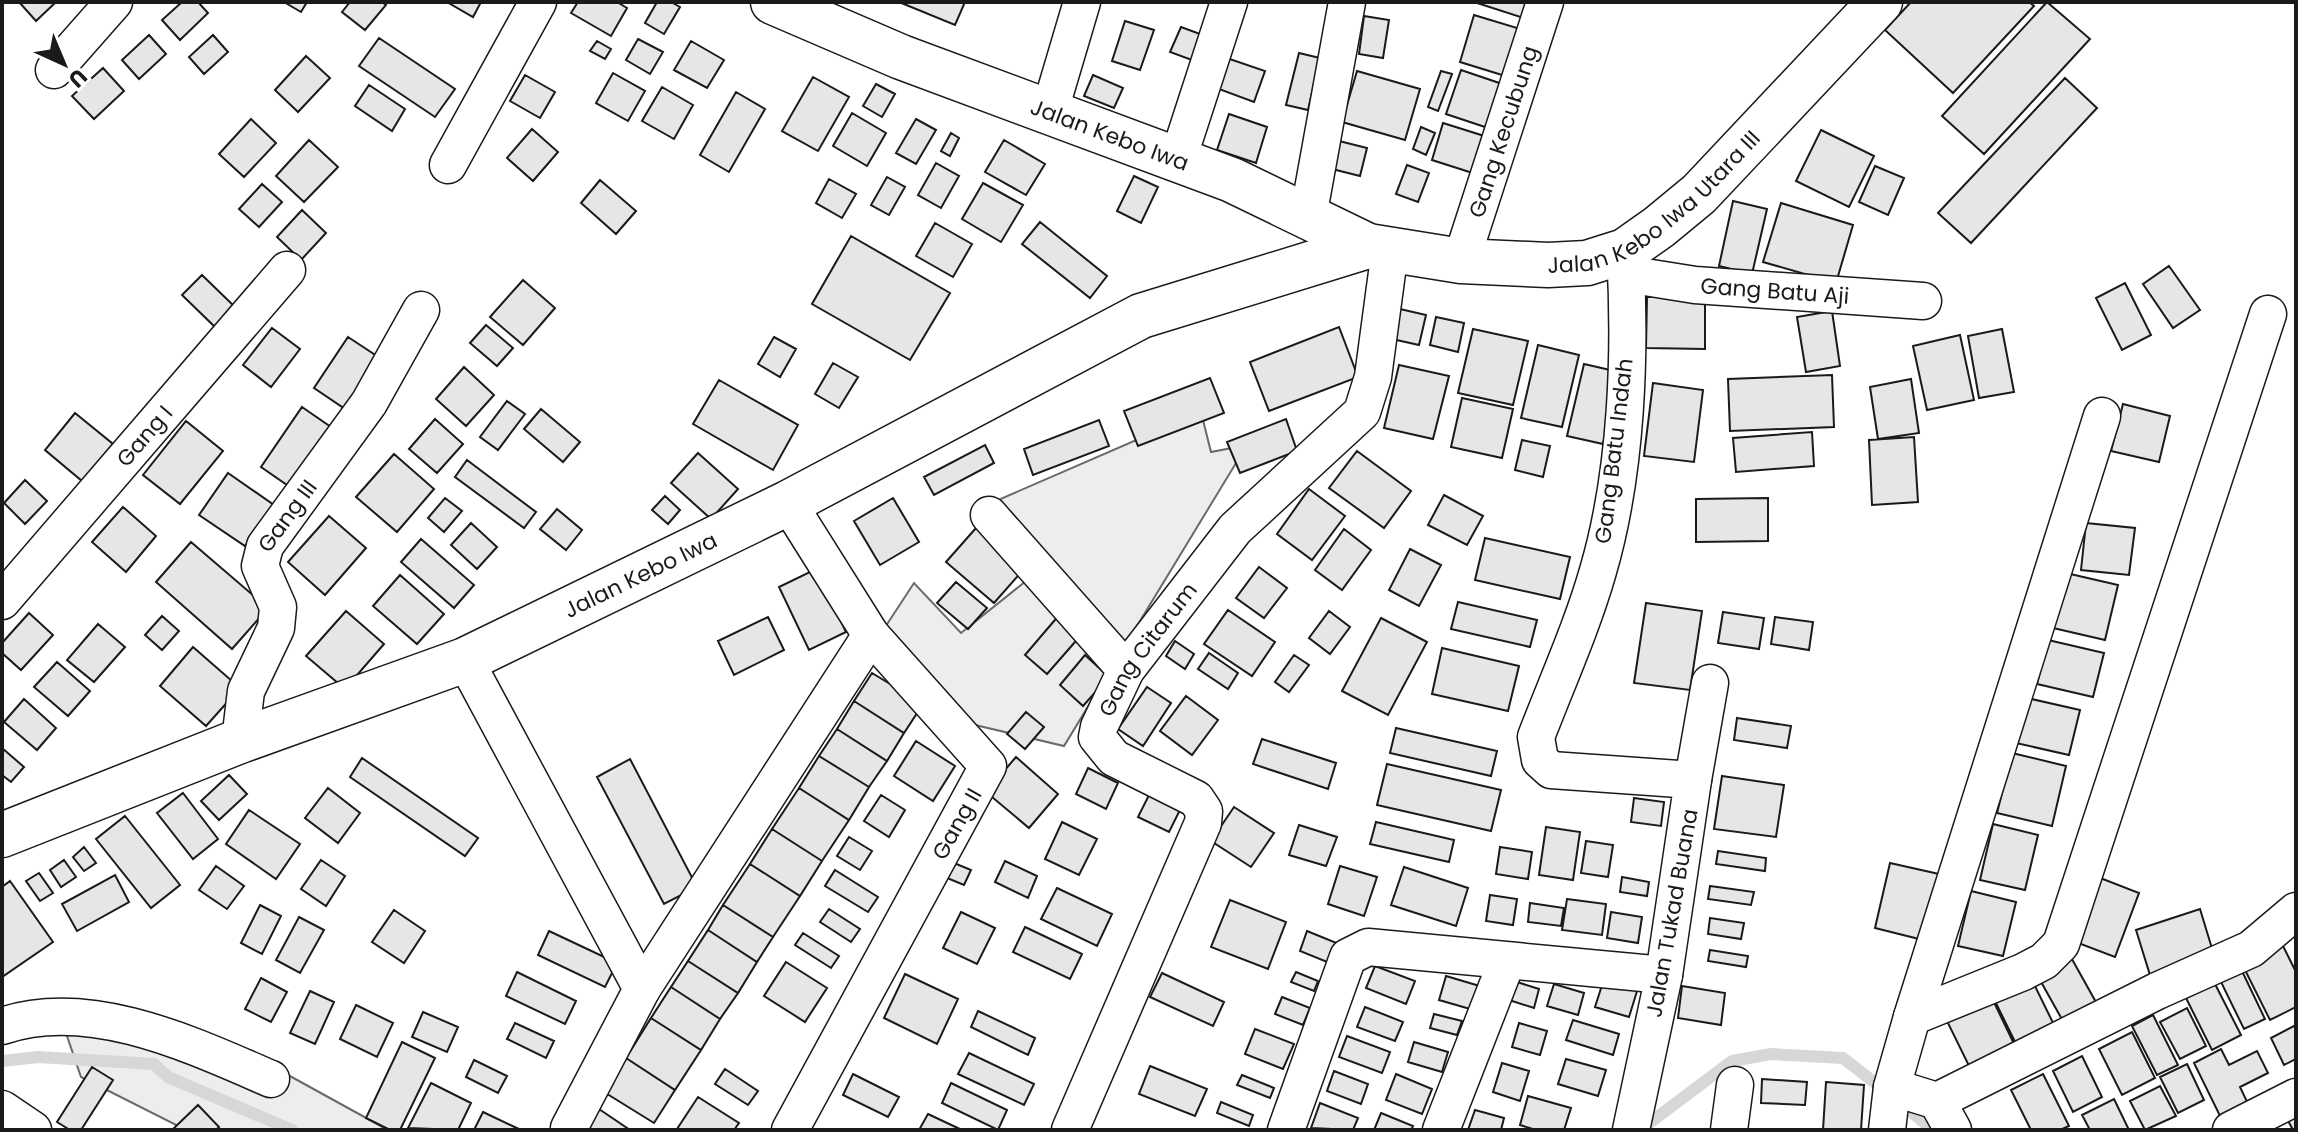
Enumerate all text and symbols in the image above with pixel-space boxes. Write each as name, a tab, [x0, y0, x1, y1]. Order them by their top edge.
north arrow	[24, 24, 104, 104]
street label: Gang Kecubung	[1461, 42, 1545, 222]
text: U	[61, 61, 94, 95]
street label: Jalan Kebo Iwa	[1026, 91, 1193, 178]
street label: Jalan Kebo Iwa Utara III	[1546, 123, 1767, 281]
street label: Gang Batu Aji	[1700, 270, 1850, 311]
street label: Gang Batu Indah	[1587, 357, 1641, 545]
street label: Gang I	[109, 398, 180, 473]
street label: Gang III	[250, 473, 324, 558]
street label: Jalan Kebo Iwa	[559, 524, 722, 625]
street label: Gang Citarum	[1091, 575, 1204, 721]
street label: Gang II	[925, 783, 989, 865]
street label: Jalan Tukad Buana	[1638, 806, 1706, 1020]

